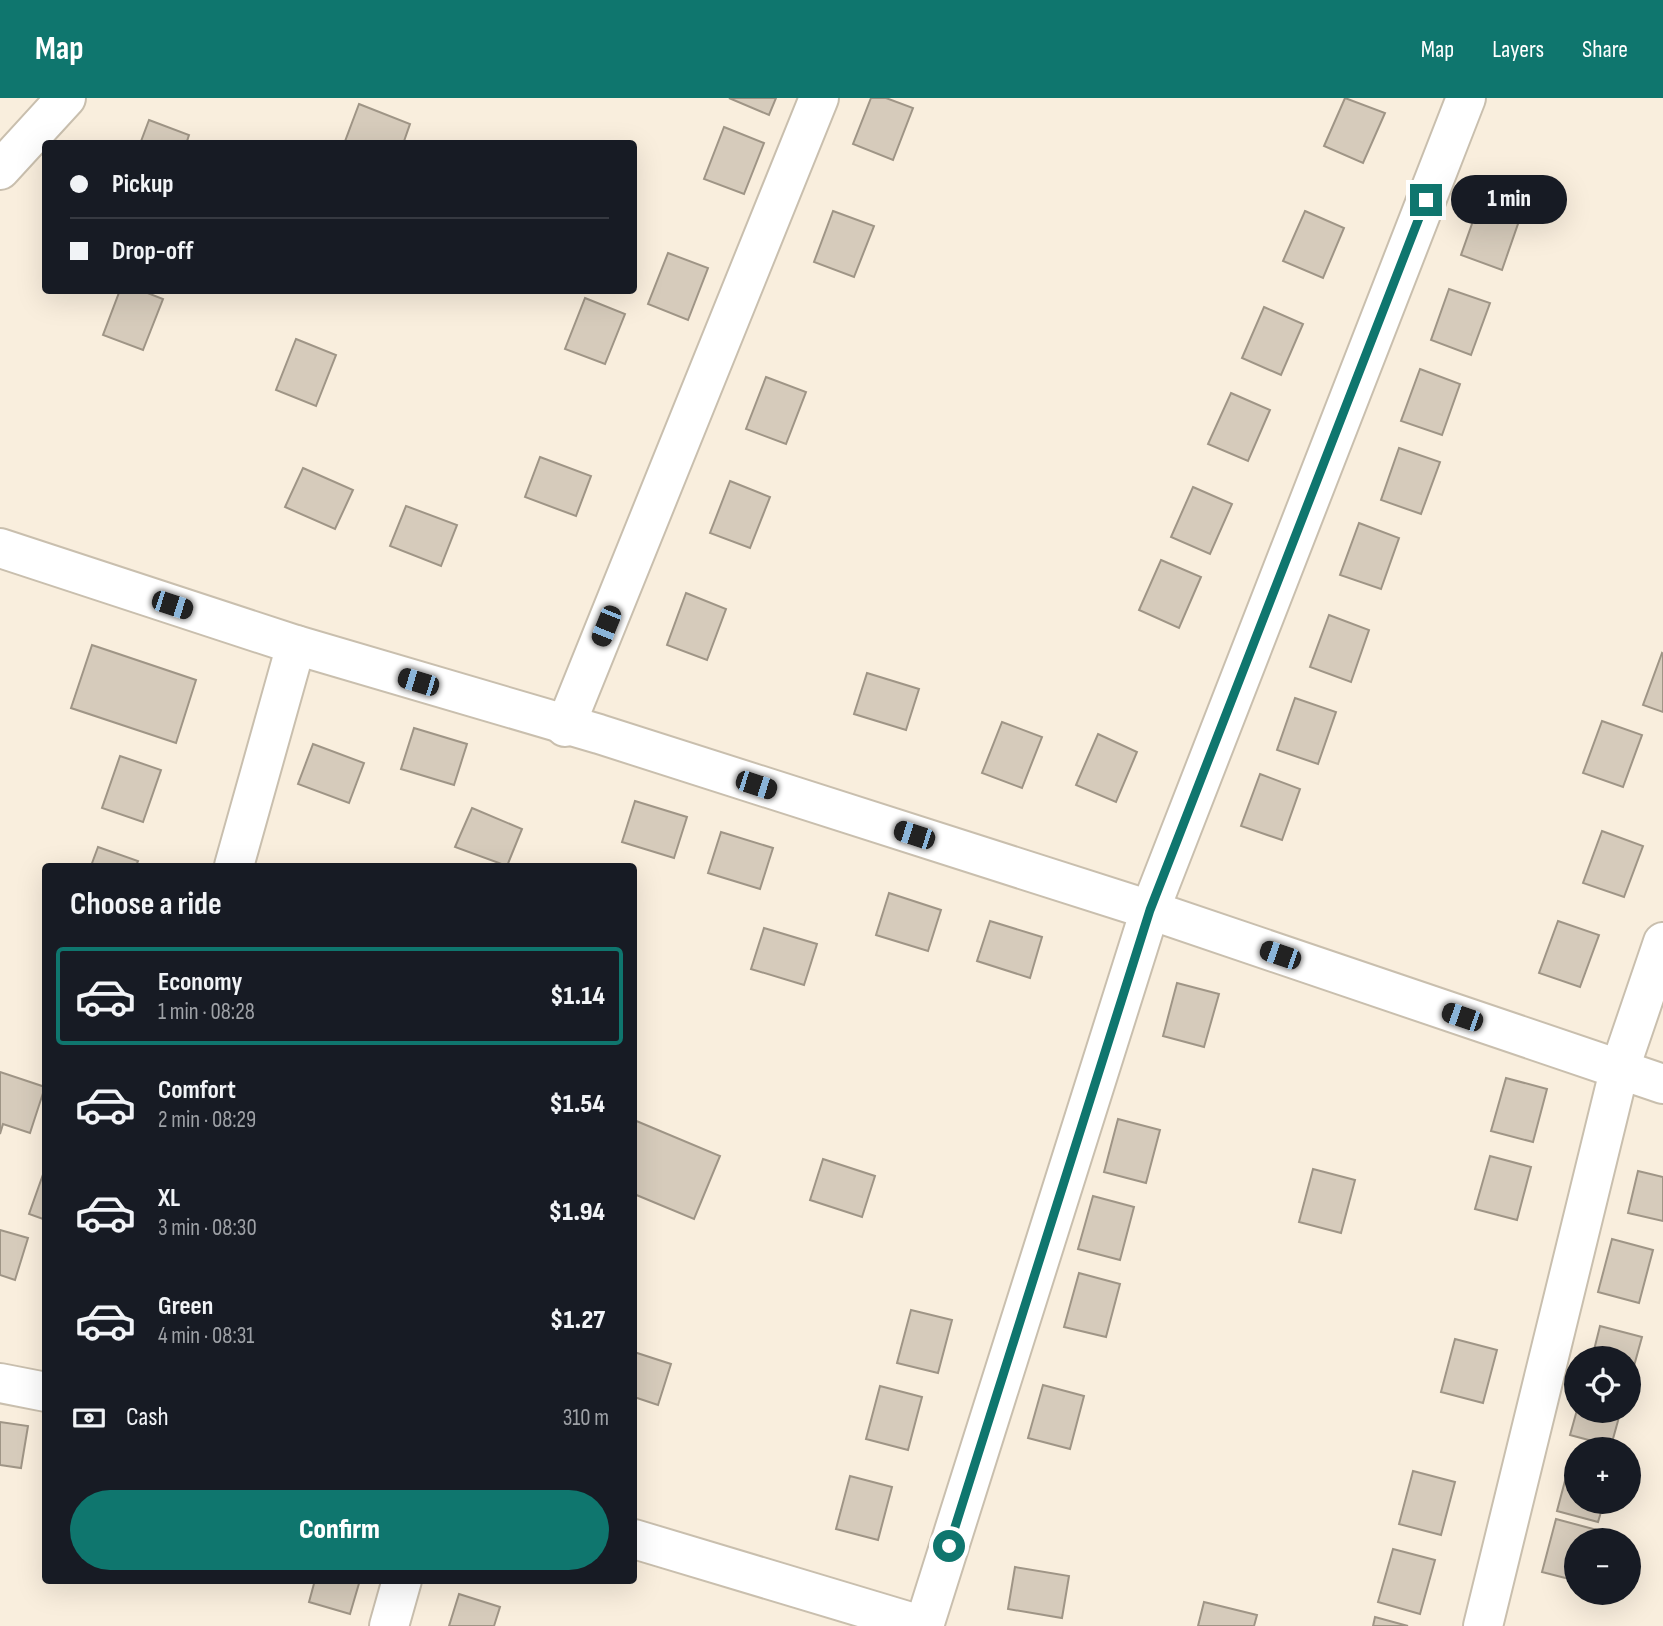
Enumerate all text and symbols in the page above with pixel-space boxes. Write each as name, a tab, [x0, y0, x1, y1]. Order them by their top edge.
text: Map	[35, 29, 84, 69]
text: Map	[1421, 35, 1454, 64]
text: Layers	[1492, 35, 1544, 64]
text: Share	[1582, 35, 1628, 64]
text: Pickup	[112, 169, 174, 200]
callout: 1 min	[1450, 176, 1566, 224]
route end	[1410, 184, 1442, 216]
text: 1 min	[1487, 185, 1531, 213]
text: Drop-off	[112, 236, 193, 267]
car	[149, 589, 196, 621]
car	[589, 603, 624, 649]
car	[395, 666, 442, 698]
car	[733, 769, 780, 801]
car	[891, 819, 938, 851]
text: Choose a ride	[70, 885, 222, 924]
car	[1257, 938, 1304, 972]
icon: car	[74, 965, 137, 1028]
text: Economy	[158, 967, 242, 998]
text: $1.14	[550, 981, 605, 1012]
text: 1 min · 08:28	[158, 998, 255, 1026]
car	[1439, 1000, 1486, 1034]
icon: car	[74, 1073, 137, 1136]
text: Comfort	[158, 1075, 236, 1106]
text: $1.54	[549, 1089, 605, 1120]
text: 2 min · 08:29	[158, 1106, 256, 1134]
icon: car	[74, 1181, 137, 1244]
text: XL	[158, 1183, 180, 1214]
text: $1.94	[549, 1197, 605, 1228]
text: 3 min · 08:30	[158, 1214, 257, 1242]
icon: car	[74, 1289, 137, 1352]
text: Green	[158, 1291, 213, 1322]
text: $1.27	[550, 1305, 605, 1336]
text: 4 min · 08:31	[158, 1322, 254, 1350]
map controls	[1564, 1346, 1641, 1605]
button: locate	[1564, 1346, 1641, 1423]
icon: cash	[70, 1399, 108, 1437]
text: Cash	[126, 1402, 169, 1433]
text: 310 m	[563, 1404, 609, 1432]
button: +	[1564, 1437, 1641, 1514]
button: Confirm	[70, 1490, 609, 1570]
button: −	[1564, 1528, 1641, 1605]
route start	[933, 1530, 965, 1562]

